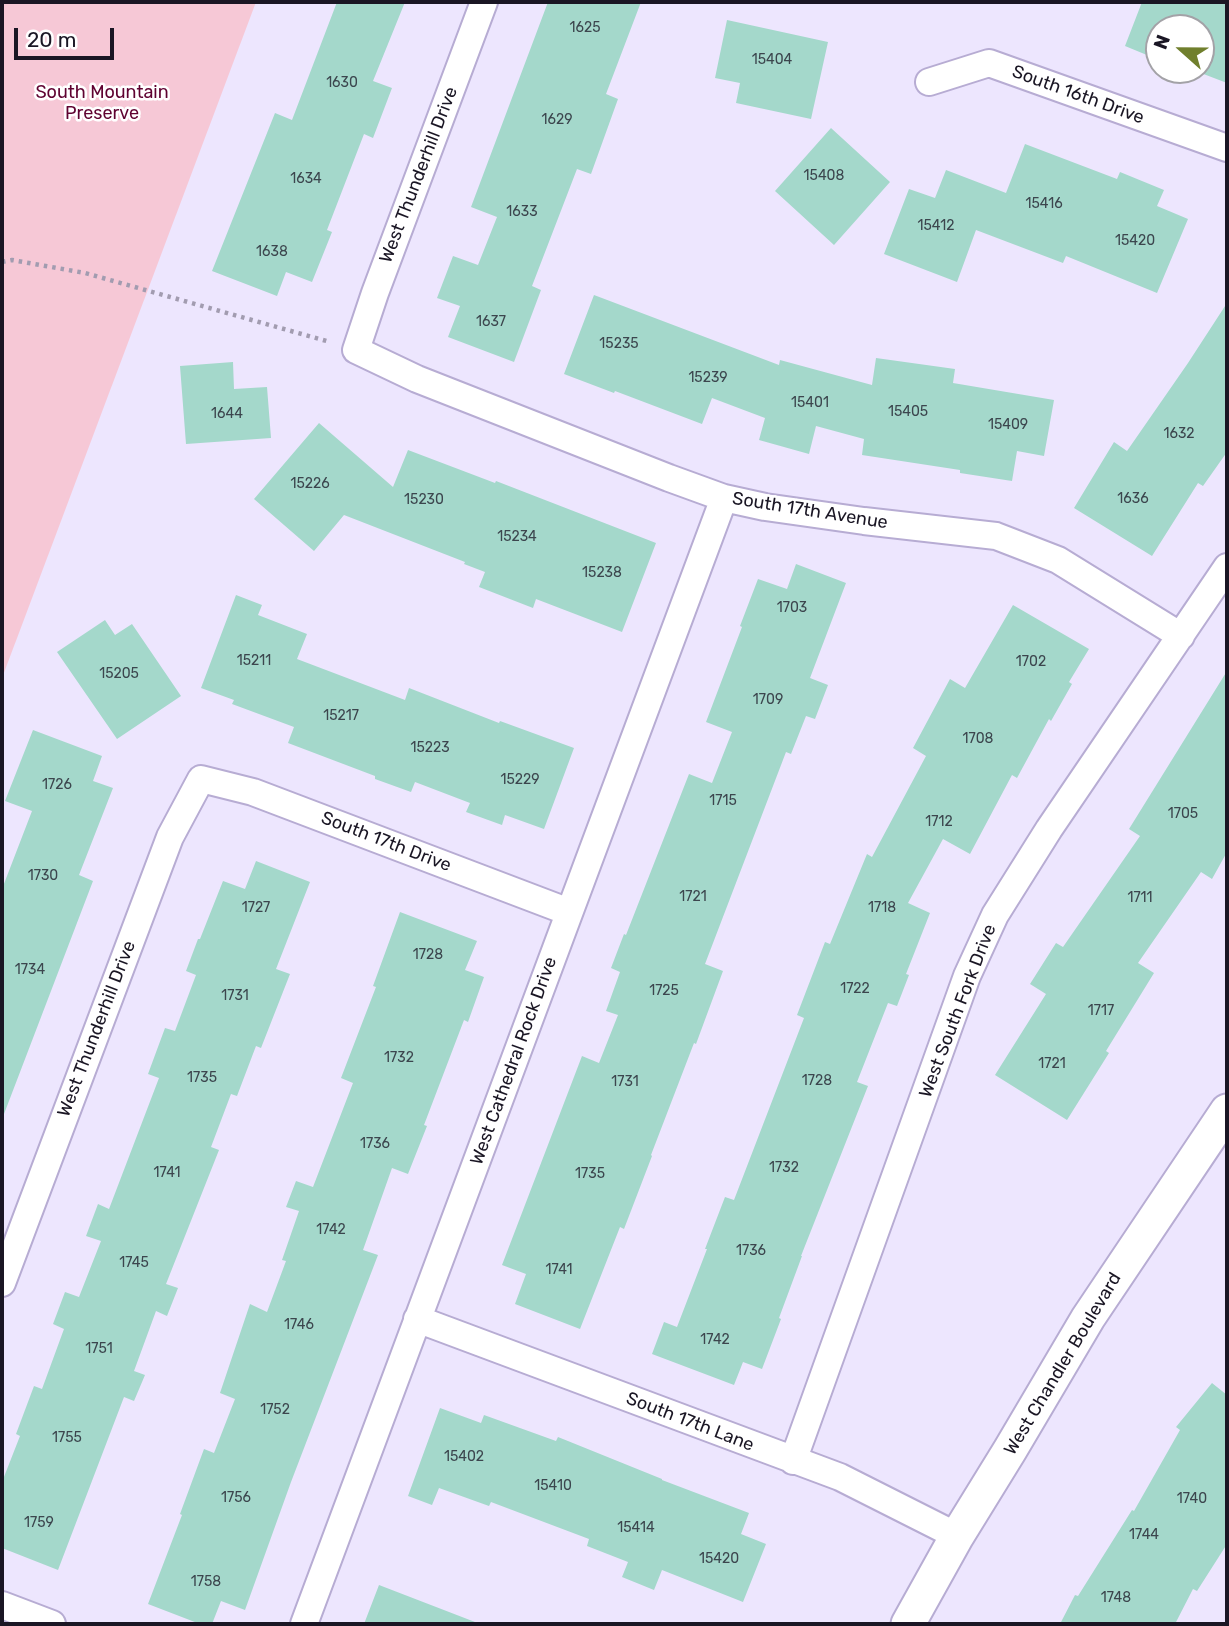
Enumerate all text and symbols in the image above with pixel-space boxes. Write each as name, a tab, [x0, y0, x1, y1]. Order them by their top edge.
scale bar	[18, 14, 117, 58]
north arrow	[1145, 14, 1215, 84]
house number: 1625	[570, 20, 600, 36]
text: 20 m	[27, 27, 76, 52]
text: N	[1149, 32, 1175, 53]
house number: 15404	[752, 52, 792, 68]
street label: South 16th Drive	[1009, 61, 1147, 129]
house number: 1630	[326, 75, 358, 91]
park label: South Mountain Preserve	[35, 82, 169, 124]
street label: West Thunderhill Drive	[375, 84, 463, 266]
house number: 1629	[542, 112, 572, 128]
house number: 15408	[804, 168, 844, 184]
house number: 1634	[290, 171, 322, 187]
house number: 15416	[1025, 196, 1063, 212]
house number: 1633	[506, 204, 538, 220]
house number: 15412	[918, 218, 954, 234]
house number: 15420	[1115, 233, 1155, 249]
house number: 1638	[256, 244, 288, 260]
house number: 1637	[476, 314, 506, 330]
house number: 15235	[599, 336, 639, 352]
house number: 15239	[688, 370, 728, 386]
house number: 15401	[791, 395, 829, 411]
house number: 15405	[888, 404, 928, 420]
house number: 1644	[211, 406, 243, 422]
house number: 15409	[988, 417, 1028, 433]
house number: 1632	[1163, 426, 1195, 442]
house number: 15226	[290, 476, 330, 492]
street label: South 17th Avenue	[731, 488, 889, 534]
house number: 1636	[1117, 491, 1149, 507]
house number: 15230	[404, 492, 444, 508]
house number: 15234	[497, 529, 537, 545]
house number: 15238	[582, 565, 622, 581]
house number: 1703	[777, 600, 807, 616]
house number: 15211	[237, 653, 271, 669]
house number: 1702	[1016, 654, 1046, 670]
house number: 15205	[99, 666, 139, 682]
house number: 1709	[753, 692, 783, 708]
house number: 15217	[323, 708, 359, 724]
house number: 1708	[963, 731, 993, 747]
house number: 15223	[410, 740, 450, 756]
house number: 15229	[500, 772, 540, 788]
house number: 1726	[42, 777, 72, 793]
house number: 1715	[709, 793, 737, 809]
house number: 1705	[1168, 806, 1198, 822]
street label: South 17th Drive	[318, 807, 454, 877]
house number: 1712	[925, 814, 953, 830]
house number: 1730	[28, 868, 58, 884]
house number: 1721	[679, 889, 707, 905]
house number: 1711	[1127, 890, 1153, 906]
house number: 1727	[242, 900, 270, 916]
house number: 1718	[868, 900, 896, 916]
street label: West South Fork Drive	[915, 921, 1001, 1101]
street label: West Thunderhill Drive	[53, 938, 141, 1120]
house number: 1728	[413, 947, 443, 963]
street label: West Cathedral Rock Drive	[466, 954, 562, 1168]
house number: 1734	[15, 962, 45, 978]
house number: 1722	[840, 981, 870, 997]
house number: 1725	[649, 983, 679, 999]
house number: 1731	[221, 988, 249, 1004]
house number: 1717	[1088, 1003, 1114, 1019]
house number: 1732	[384, 1050, 414, 1066]
house number: 1721	[1038, 1056, 1066, 1072]
house number: 1735	[187, 1070, 217, 1086]
house number: 1728	[802, 1073, 832, 1089]
house number: 1731	[611, 1074, 639, 1090]
house number: 1736	[360, 1136, 390, 1152]
house number: 1732	[769, 1160, 799, 1176]
house number: 1741	[153, 1165, 181, 1181]
house number: 1735	[575, 1166, 605, 1182]
house number: 1742	[316, 1222, 346, 1238]
house number: 1736	[736, 1243, 766, 1259]
house number: 1745	[119, 1255, 149, 1271]
house number: 1741	[545, 1262, 573, 1278]
street label: West Chandler Boulevard	[1000, 1269, 1126, 1459]
house number: 1746	[284, 1317, 314, 1333]
house number: 1742	[700, 1332, 730, 1348]
house number: 1751	[85, 1341, 113, 1357]
street label: South 17th Lane	[623, 1388, 757, 1456]
house number: 1752	[260, 1402, 290, 1418]
house number: 1755	[52, 1430, 82, 1446]
house number: 15402	[444, 1449, 484, 1465]
house number: 15410	[534, 1478, 572, 1494]
house number: 1756	[221, 1490, 251, 1506]
house number: 1740	[1177, 1491, 1207, 1507]
house number: 1759	[24, 1515, 54, 1531]
house number: 15414	[617, 1520, 655, 1536]
house number: 1744	[1129, 1527, 1159, 1543]
house number: 15420	[699, 1551, 739, 1567]
house number: 1758	[191, 1574, 221, 1590]
house number: 1748	[1101, 1590, 1131, 1606]

